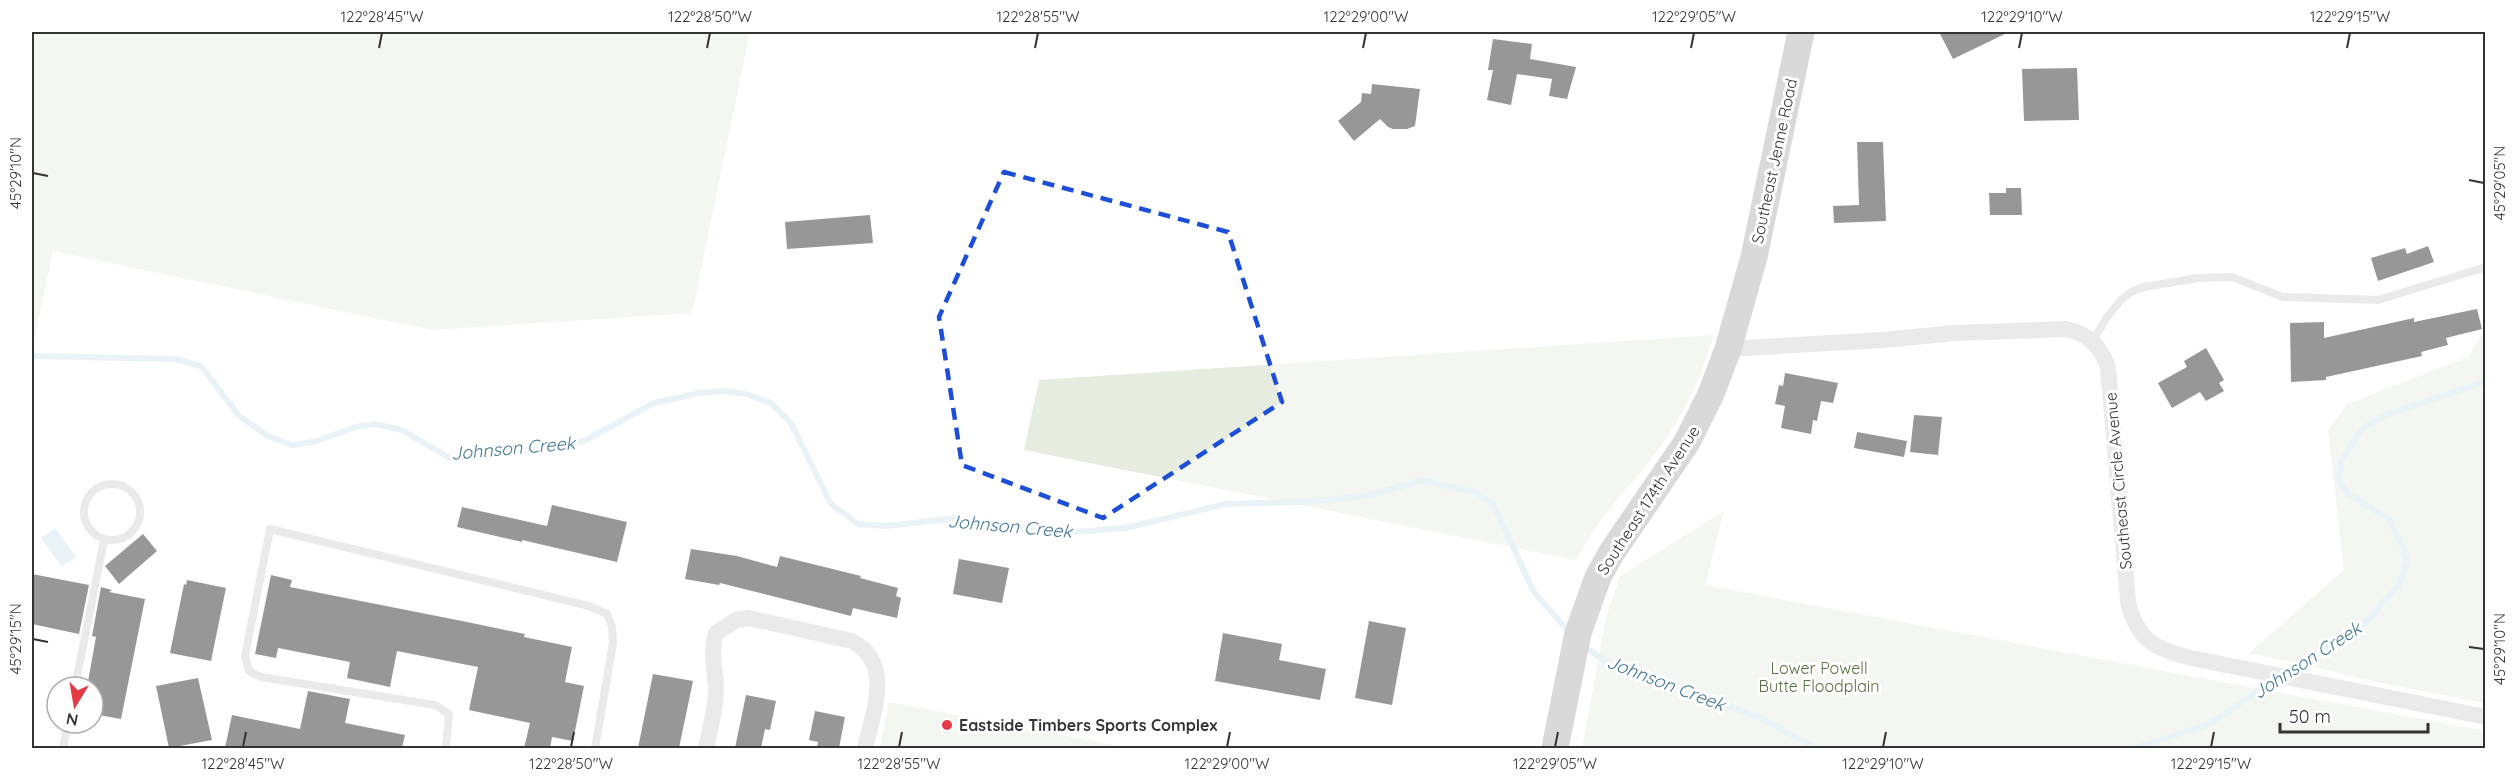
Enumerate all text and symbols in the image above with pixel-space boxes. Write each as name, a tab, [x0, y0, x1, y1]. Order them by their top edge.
text: 122°28'45"W	[341, 7, 424, 26]
text: 122°28'50"W	[668, 7, 752, 26]
text: 122°28'55"W	[996, 7, 1080, 26]
text: 122°29'00"W	[1324, 7, 1409, 26]
text: 122°29'05"W	[1652, 7, 1737, 26]
text: 122°29'10"W	[1981, 7, 2063, 26]
text: 122°29'15"W	[2310, 7, 2391, 26]
street label: Southeast Jenne Road	[1747, 77, 1801, 245]
text: 45°29'10"N	[6, 137, 25, 209]
text: 45°29'05"N	[2490, 146, 2509, 220]
street label: Southeast Circle Avenue	[2100, 391, 2136, 571]
street label: Southeast 174th Avenue	[1592, 422, 1704, 578]
water label: Johnson Creek	[450, 431, 577, 465]
water label: Johnson Creek	[947, 509, 1074, 543]
text: 45°29'15"N	[6, 603, 25, 675]
text: 45°29'10"N	[2490, 613, 2509, 685]
water label: Johnson Creek	[2248, 616, 2367, 704]
water label: Johnson Creek	[1604, 650, 1730, 717]
park label: Lower Powell Butte Floodplain	[1758, 658, 1880, 696]
north arrow	[45, 675, 105, 735]
scale bar	[2280, 696, 2428, 734]
text: 50 m	[2289, 705, 2331, 728]
text: N	[64, 709, 80, 731]
place label: Eastside Timbers Sports Complex	[959, 715, 1217, 735]
marker: Eastside Timbers Sports Complex	[940, 718, 954, 732]
text: 122°28'45"W	[202, 754, 285, 773]
text: 122°28'50"W	[529, 754, 613, 773]
text: 122°28'55"W	[857, 754, 941, 773]
text: 122°29'00"W	[1185, 754, 1270, 773]
text: 122°29'05"W	[1513, 754, 1598, 773]
text: 122°29'10"W	[1842, 754, 1924, 773]
text: 122°29'15"W	[2171, 754, 2252, 773]

